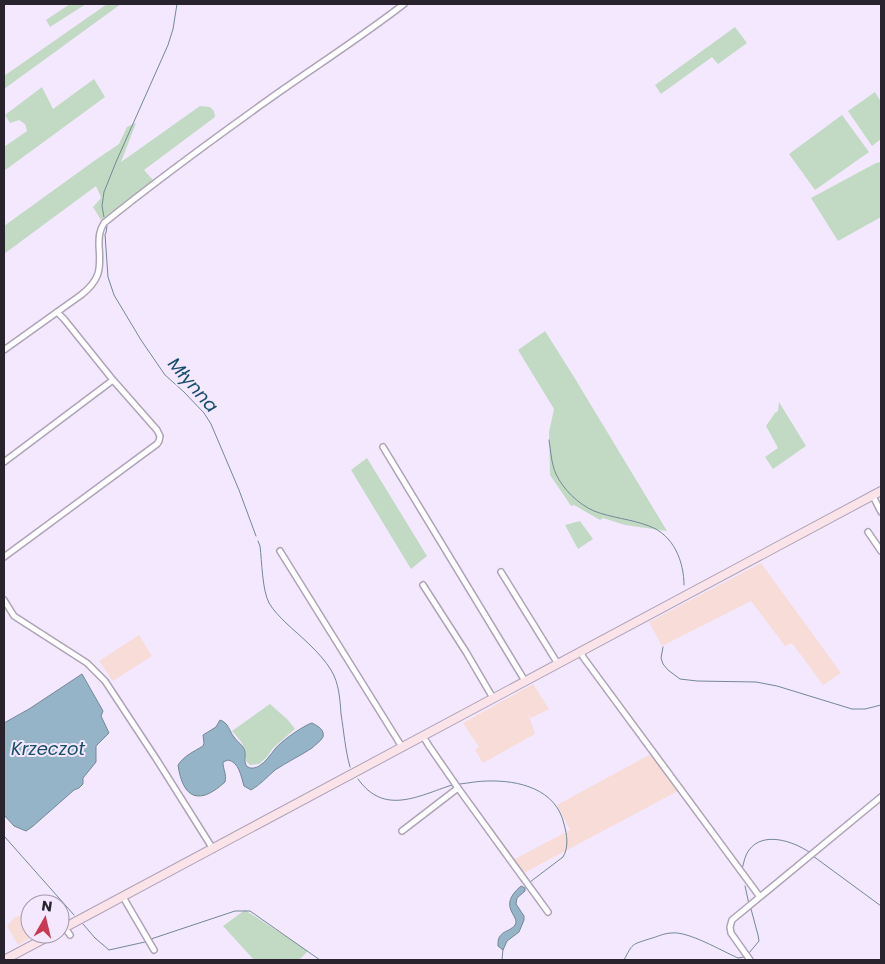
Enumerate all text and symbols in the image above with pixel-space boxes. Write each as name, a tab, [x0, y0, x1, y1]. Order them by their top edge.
water label: Młynna	[163, 352, 224, 418]
water label: Krzeczot	[11, 736, 85, 761]
north arrow	[20, 894, 70, 944]
text: N	[40, 895, 53, 917]

